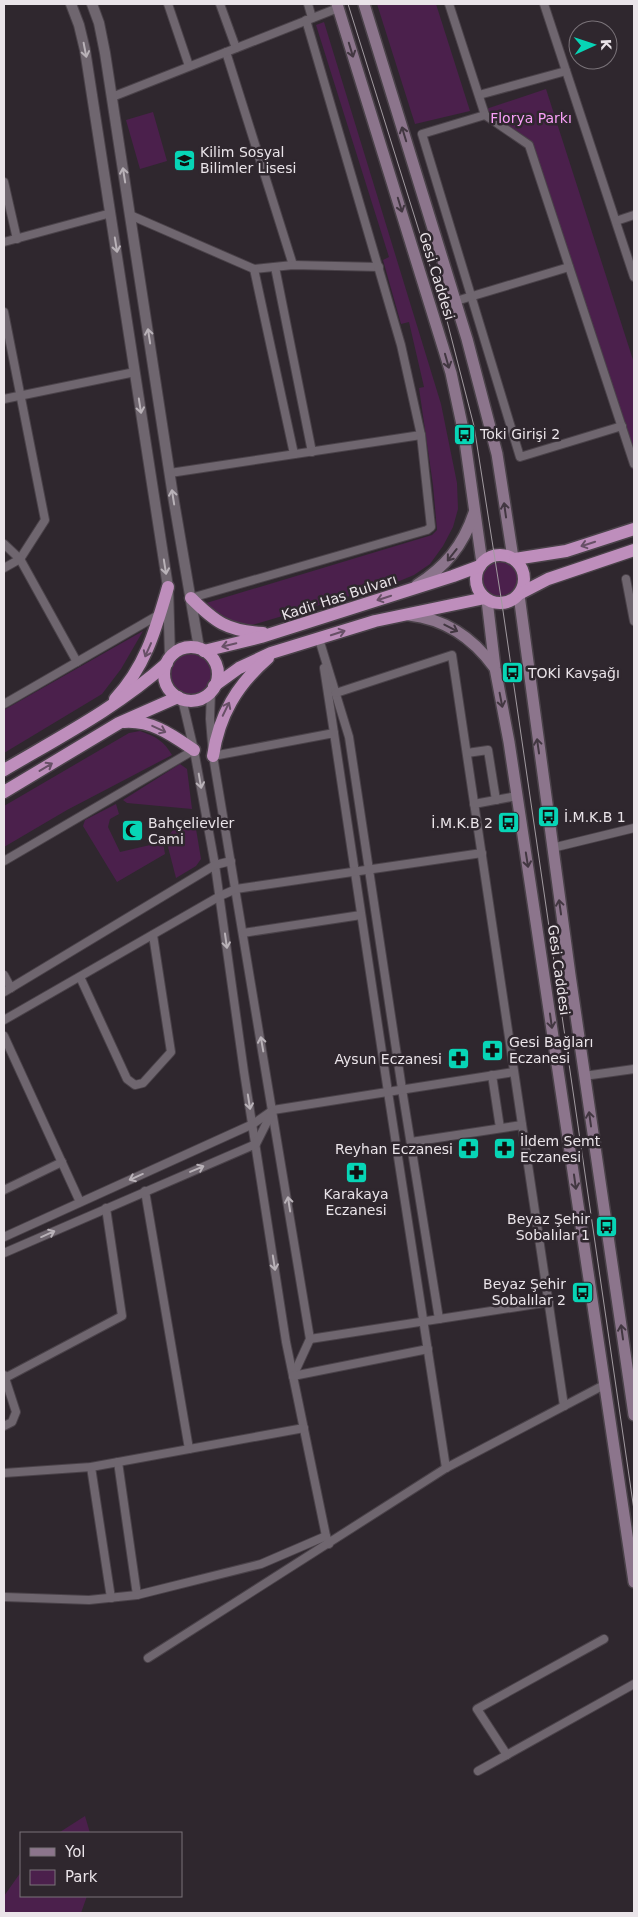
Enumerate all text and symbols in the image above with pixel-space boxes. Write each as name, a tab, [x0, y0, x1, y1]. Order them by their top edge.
north arrow	[568, 20, 618, 70]
text: K	[598, 38, 614, 51]
one-way arrow	[81, 42, 90, 58]
one-way arrow	[347, 42, 357, 58]
park label: Florya Parkı	[490, 110, 572, 126]
one-way arrow	[399, 126, 408, 142]
place label: Kilim Sosyal Bilimler Lisesi	[200, 144, 296, 176]
school or university icon: Kilim Sosyal Bilimler Lisesi	[172, 148, 196, 172]
one-way arrow	[119, 168, 129, 184]
one-way arrow	[395, 197, 405, 213]
street label: Gesi Caddesi	[416, 230, 458, 322]
one-way arrow	[111, 237, 121, 253]
one-way arrow	[143, 328, 153, 344]
one-way arrow	[443, 352, 453, 368]
one-way arrow	[136, 398, 146, 414]
bus stop icon: Toki Girişi 2	[452, 422, 476, 446]
place label: Toki Girişi 2	[479, 426, 560, 442]
one-way arrow	[168, 489, 178, 505]
one-way arrow	[500, 502, 510, 518]
one-way arrow	[580, 540, 596, 550]
one-way arrow	[447, 548, 458, 561]
one-way arrow	[160, 558, 170, 574]
street label: Kadir Has Bulvarı	[279, 571, 399, 623]
one-way arrow	[376, 594, 392, 604]
one-way arrow	[443, 624, 458, 633]
one-way arrow	[330, 627, 346, 637]
one-way arrow	[221, 641, 237, 650]
one-way arrow	[143, 642, 153, 657]
bus stop icon: TOKİ Kavşağı	[500, 661, 524, 685]
place label: TOKİ Kavşağı	[527, 664, 620, 681]
one-way arrow	[497, 691, 506, 707]
one-way arrow	[222, 702, 231, 717]
one-way arrow	[151, 724, 166, 734]
one-way arrow	[533, 738, 543, 754]
one-way arrow	[38, 762, 52, 772]
one-way arrow	[195, 772, 205, 788]
bus stop icon: İ.M.K.B 1	[536, 805, 560, 829]
place label: İ.M.K.B 1	[564, 808, 626, 825]
bus stop icon: İ.M.K.B 2	[497, 811, 521, 835]
place label: İ.M.K.B 2	[431, 814, 493, 831]
place label: Bahçelievler Cami	[148, 815, 235, 847]
mosque icon: Bahçelievler Cami	[120, 819, 144, 843]
one-way arrow	[522, 852, 532, 868]
one-way arrow	[555, 899, 565, 915]
street label: Gesi Caddesi	[545, 924, 573, 1016]
one-way arrow	[221, 933, 231, 949]
one-way arrow	[546, 1012, 556, 1028]
place label: Gesi Bağları Eczanesi	[509, 1034, 593, 1066]
one-way arrow	[257, 1036, 267, 1052]
pharmacy icon: Gesi Bağları Eczanesi	[481, 1038, 505, 1062]
pharmacy icon: Aysun Eczanesi	[446, 1047, 470, 1071]
place label: Aysun Eczanesi	[334, 1051, 442, 1067]
one-way arrow	[244, 1094, 254, 1110]
one-way arrow	[585, 1112, 595, 1128]
place label: İldem Semt Eczanesi	[520, 1132, 601, 1165]
pharmacy icon: Reyhan Eczanesi	[457, 1137, 481, 1161]
pharmacy icon: İldem Semt Eczanesi	[492, 1137, 516, 1161]
place label: Reyhan Eczanesi	[335, 1141, 453, 1157]
pharmacy icon: Karakaya Eczanesi	[344, 1160, 368, 1184]
one-way arrow	[189, 1163, 204, 1173]
one-way arrow	[129, 1173, 144, 1182]
one-way arrow	[570, 1173, 580, 1189]
place label: Karakaya Eczanesi	[323, 1186, 389, 1218]
one-way arrow	[283, 1196, 293, 1212]
place label: Beyaz Şehir Sobalılar 1	[507, 1211, 590, 1243]
bus stop icon: Beyaz Şehir Sobalılar 1	[594, 1215, 618, 1239]
one-way arrow	[40, 1228, 55, 1238]
one-way arrow	[269, 1254, 279, 1270]
place label: Beyaz Şehir Sobalılar 2	[483, 1276, 566, 1308]
bus stop icon: Beyaz Şehir Sobalılar 2	[570, 1280, 594, 1304]
one-way arrow	[617, 1324, 627, 1340]
legend	[20, 1832, 182, 1897]
text: Yol	[64, 1843, 86, 1861]
text: Park	[65, 1868, 98, 1886]

